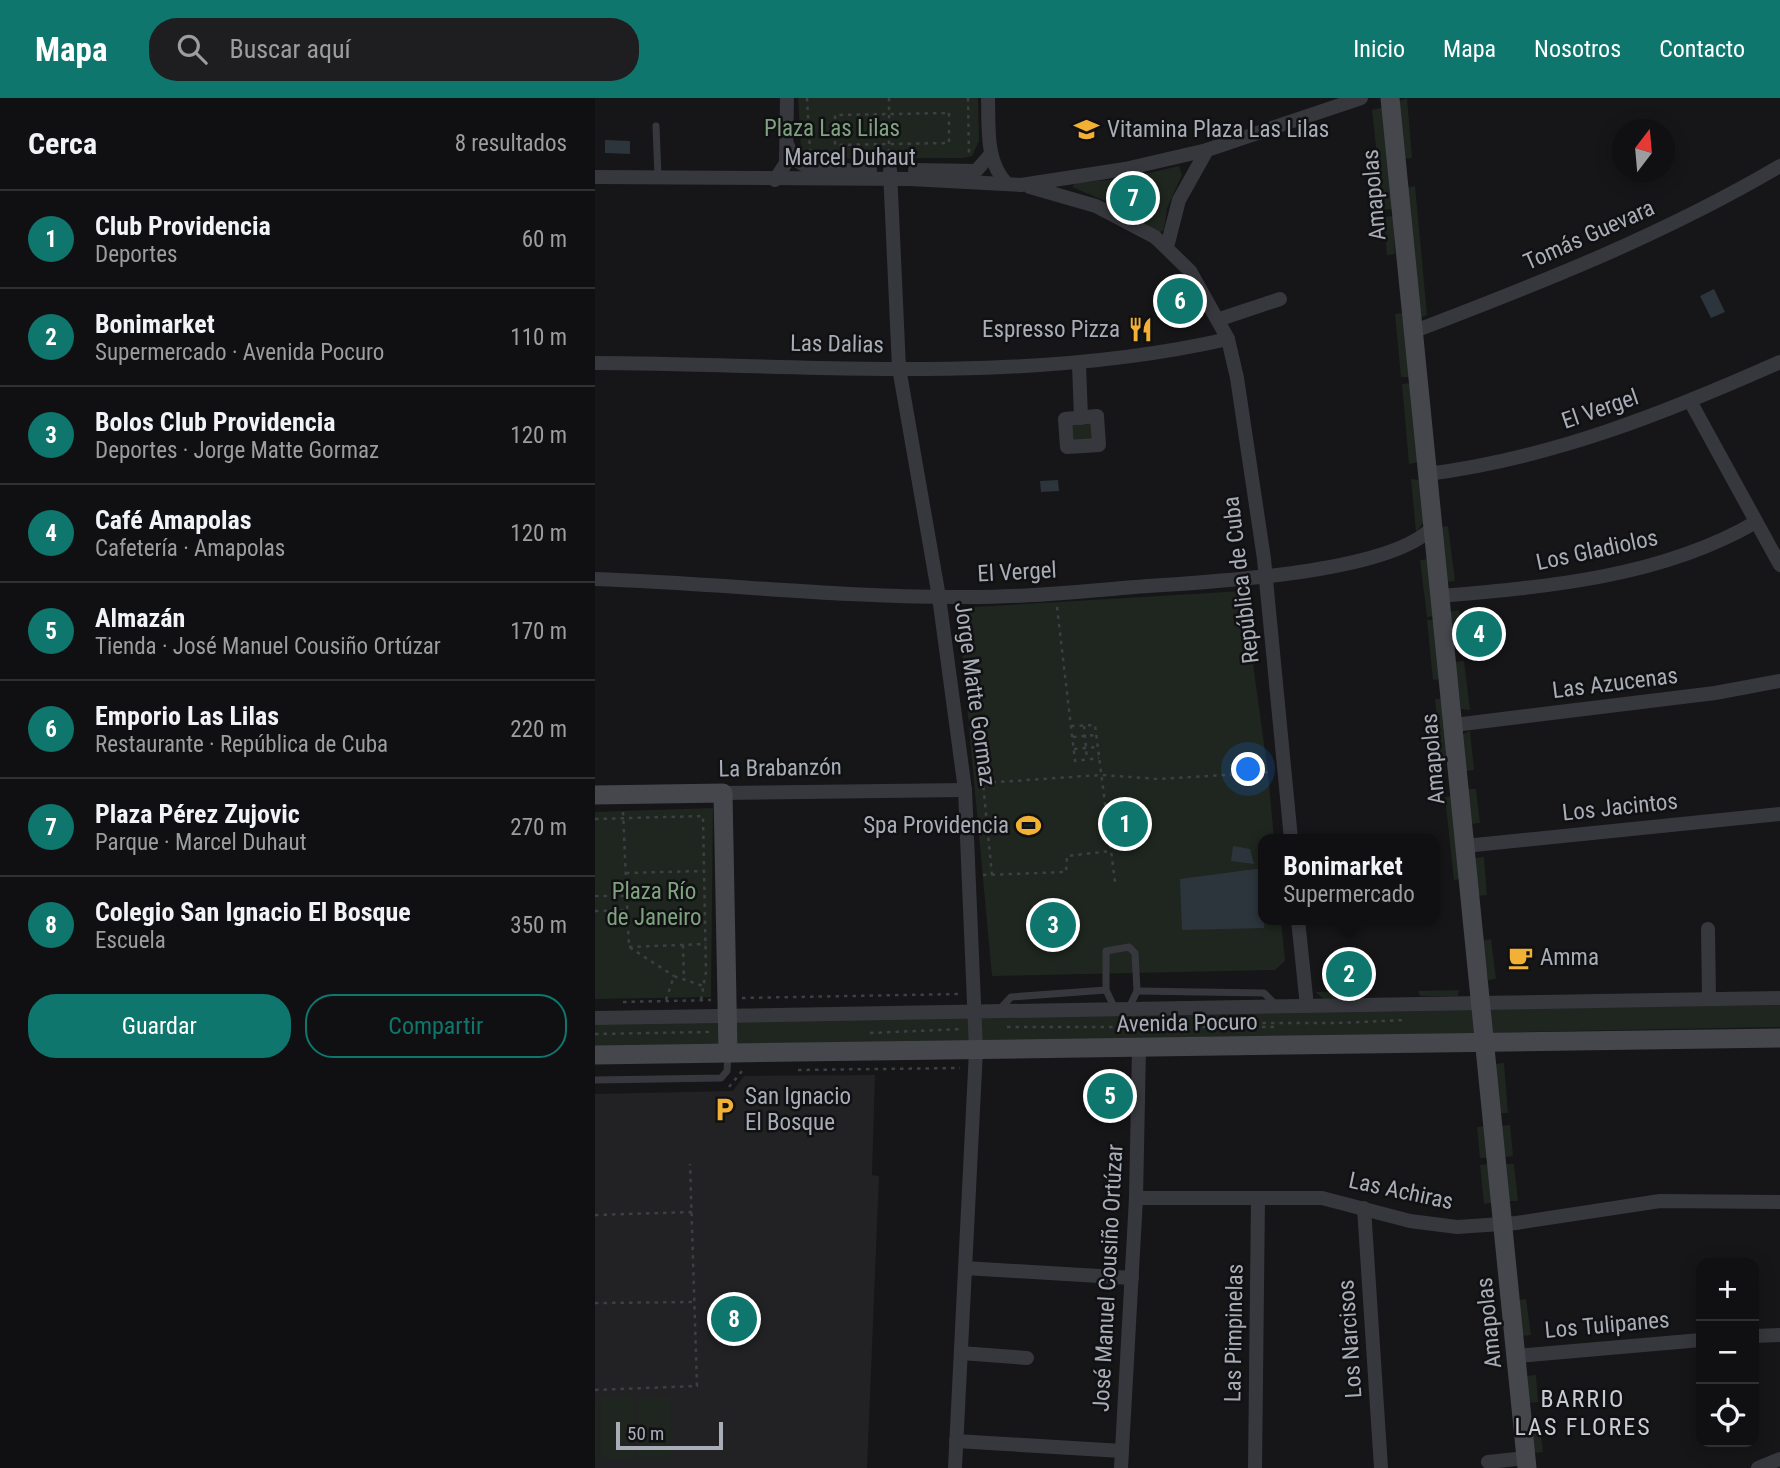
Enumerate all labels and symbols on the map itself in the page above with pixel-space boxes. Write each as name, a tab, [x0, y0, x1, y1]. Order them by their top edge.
park label: Plaza Las Lilas	[764, 115, 900, 142]
school or university icon: Vitamina Plaza Las Lilas	[1073, 115, 1101, 143]
place label: Vitamina Plaza Las Lilas	[1107, 116, 1329, 143]
north arrow	[1612, 119, 1675, 182]
street label: Marcel Duhaut	[784, 144, 916, 171]
street label: Amapolas	[1357, 148, 1391, 242]
pin: 7	[1110, 172, 1156, 224]
street label: Tomás Guevara	[1520, 194, 1658, 276]
pin: 6	[1157, 275, 1203, 327]
restaurant icon: Espresso Pizza	[1126, 315, 1154, 343]
place label: Espresso Pizza	[982, 316, 1120, 343]
street label: Las Dalias	[790, 330, 884, 358]
street label: El Vergel	[1558, 383, 1642, 435]
street label: República de Cuba	[1217, 495, 1265, 665]
street label: Los Gladiolos	[1534, 524, 1660, 576]
street label: El Vergel	[977, 556, 1057, 588]
street label: Jorge Matte Gormaz	[949, 600, 1001, 788]
pin: 4	[1456, 608, 1502, 660]
street label: Las Azucenas	[1551, 662, 1679, 704]
street label: Amapolas	[1416, 712, 1450, 806]
your location	[1231, 752, 1265, 786]
street label: La Brabanzón	[718, 753, 842, 783]
street label: Los Jacintos	[1561, 788, 1679, 826]
pin: 1	[1102, 798, 1148, 850]
sports icon: Spa Providencia	[1015, 811, 1043, 839]
place label: Spa Providencia	[863, 812, 1009, 839]
park label: Plaza Río de Janeiro	[606, 878, 702, 931]
pin: 3	[1030, 899, 1076, 951]
cafe icon: Amma	[1506, 943, 1534, 971]
place label: Amma	[1540, 944, 1599, 971]
pin: 2	[1326, 948, 1372, 1000]
street label: Avenida Pocuro	[1116, 1008, 1258, 1038]
pin: 5	[1087, 1070, 1133, 1122]
place label: San Ignacio El Bosque	[745, 1083, 851, 1136]
parking icon: San Ignacio El Bosque	[711, 1095, 739, 1123]
street label: José Manuel Cousiño Ortúzar	[1088, 1143, 1128, 1413]
street label: Las Achiras	[1346, 1167, 1456, 1215]
street label: Las Pimpinelas	[1219, 1264, 1249, 1402]
street label: Amapolas	[1471, 1276, 1507, 1370]
street label: Los Narcisos	[1332, 1279, 1368, 1399]
pin: 8	[711, 1293, 757, 1345]
street label: Los Tulipanes	[1543, 1306, 1671, 1344]
district label: BARRIO LAS FLORES	[1514, 1385, 1652, 1441]
scale bar	[616, 1419, 723, 1451]

